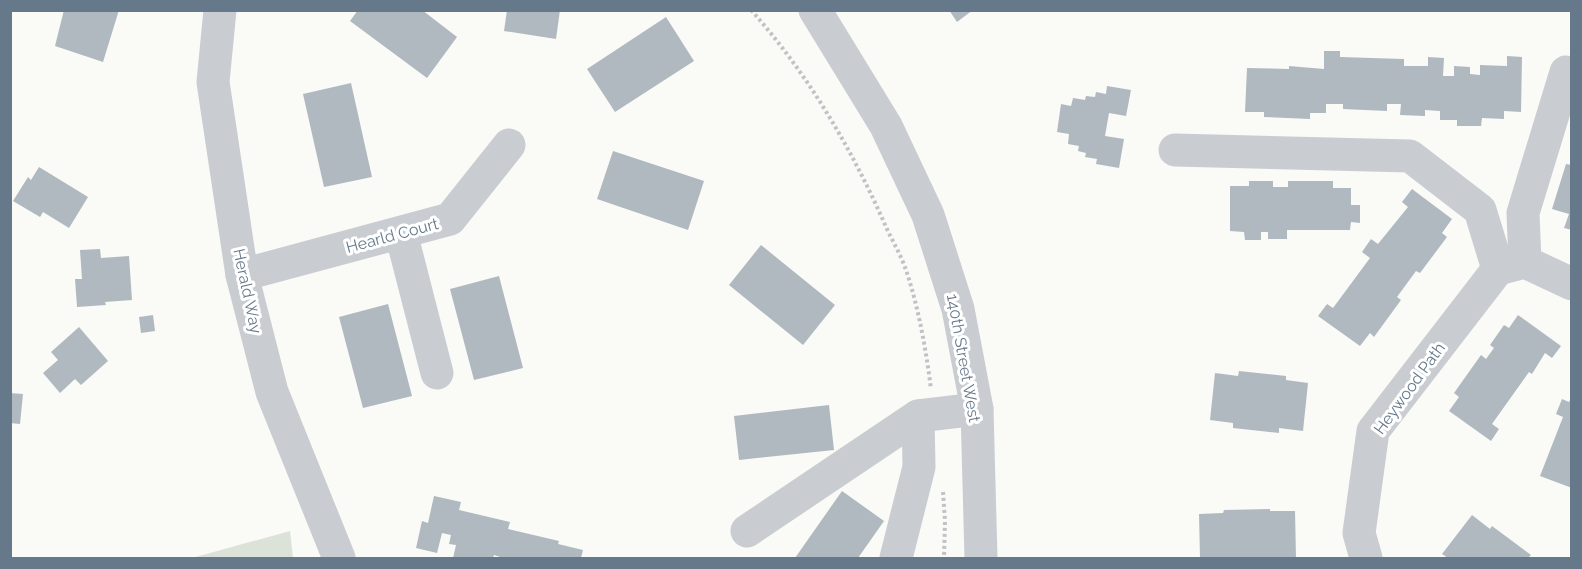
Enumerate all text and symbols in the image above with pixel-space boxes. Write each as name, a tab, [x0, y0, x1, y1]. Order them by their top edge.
street label: Hearld Court	[344, 214, 441, 257]
street label: Herald Way	[229, 247, 266, 336]
street label: 140th Street West	[943, 292, 984, 424]
street label: Heywood Path	[1370, 339, 1449, 438]

